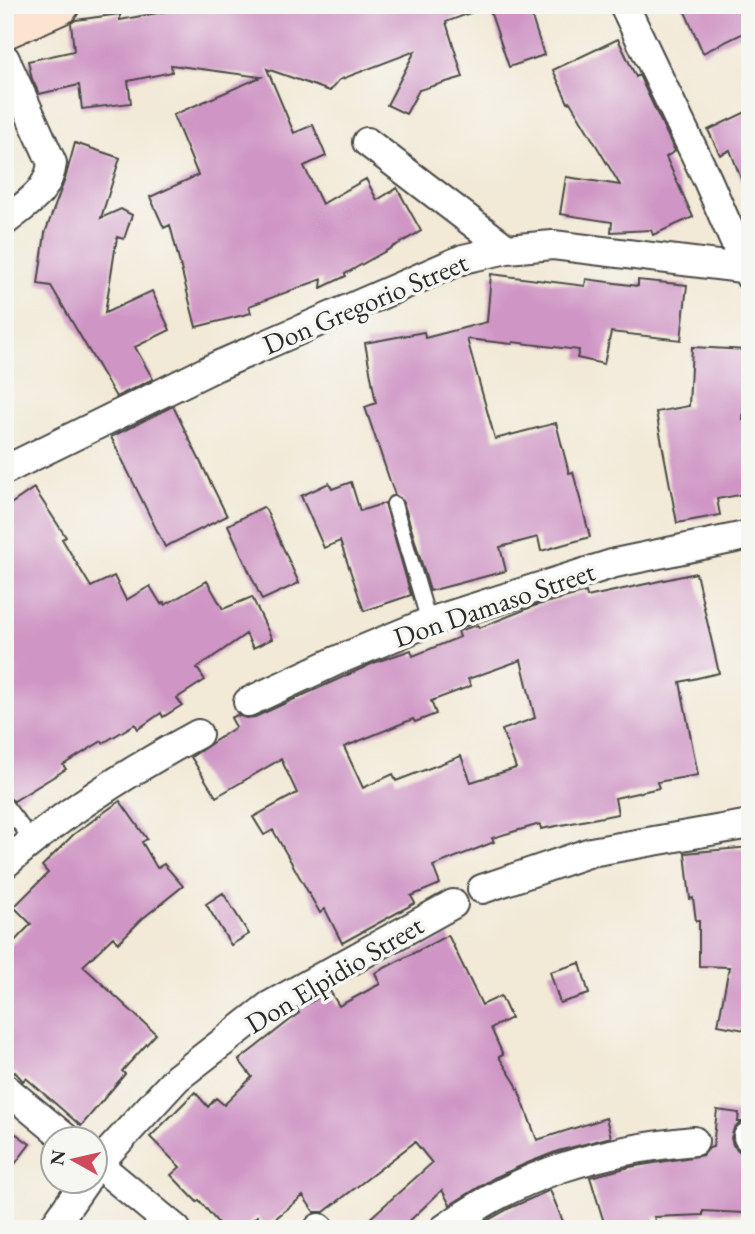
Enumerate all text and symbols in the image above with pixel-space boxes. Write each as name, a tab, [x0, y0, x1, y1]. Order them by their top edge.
street label: Don Gregorio Street	[257, 244, 473, 362]
street label: Don Damaso Street	[389, 553, 600, 655]
street label: Don Elpidio Street	[238, 907, 430, 1041]
north arrow	[38, 1126, 108, 1196]
text: N	[44, 1148, 71, 1167]

